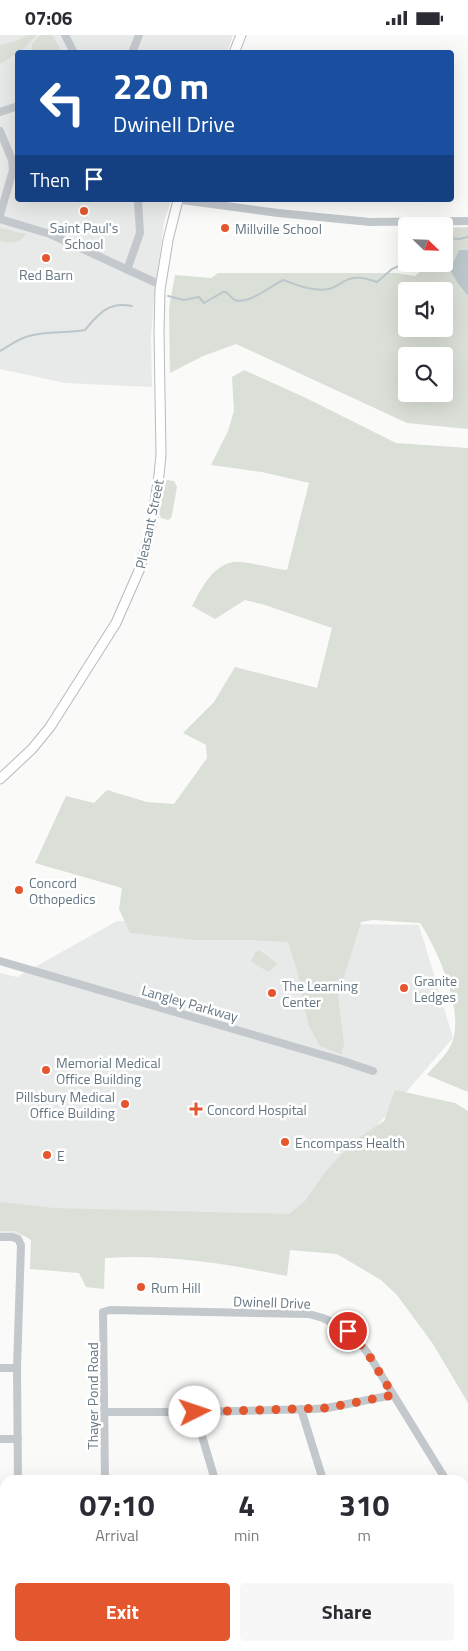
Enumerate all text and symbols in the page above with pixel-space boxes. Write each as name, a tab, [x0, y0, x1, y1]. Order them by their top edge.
text: 07:06	[25, 3, 72, 32]
text: 220 m	[113, 59, 209, 113]
icon: left	[30, 70, 95, 135]
text: Dwinell Drive	[113, 107, 235, 141]
text: Then	[30, 165, 70, 194]
icon: arrive	[80, 165, 108, 193]
marker: Saint Paul's School	[78, 205, 90, 217]
place label: Saint Paul's School	[50, 217, 118, 254]
north arrow	[398, 217, 452, 273]
map controls	[398, 217, 453, 402]
place label: Millville School	[235, 218, 322, 239]
marker: Millville School	[219, 222, 231, 234]
marker: Red Barn	[40, 252, 52, 264]
place label: Red Barn	[19, 264, 73, 285]
button: sound	[398, 282, 453, 337]
button: search	[398, 347, 453, 402]
street label: Pleasant Street	[129, 477, 169, 571]
place label: Concord Othopedics	[29, 872, 96, 909]
marker: Concord Othopedics	[13, 884, 25, 896]
place label: Granite Ledges	[414, 970, 457, 1007]
place label: The Learning Center	[282, 975, 358, 1012]
street label: Langley Parkway	[139, 979, 241, 1027]
marker: Granite Ledges	[398, 982, 410, 994]
marker: The Learning Center	[266, 987, 278, 999]
place label: Memorial Medical Office Building	[56, 1052, 161, 1089]
marker: Memorial Medical Office Building	[40, 1064, 52, 1076]
place label: Pillsbury Medical Office Building	[16, 1086, 115, 1123]
marker: Pillsbury Medical Office Building	[119, 1098, 131, 1110]
place label: Concord Hospital	[207, 1099, 307, 1120]
marker: Concord Hospital	[189, 1102, 203, 1116]
place label: Encompass Health	[295, 1132, 405, 1153]
marker: Encompass Health	[279, 1136, 291, 1148]
place label: E	[57, 1145, 65, 1166]
marker: E	[41, 1149, 53, 1161]
place label: Rum Hill	[151, 1277, 201, 1298]
marker: Rum Hill	[135, 1281, 147, 1293]
street label: Dwinell Drive	[233, 1290, 311, 1314]
pin	[327, 1310, 369, 1352]
icon: arrive	[334, 1317, 362, 1345]
street label: Thayer Pond Road	[82, 1342, 103, 1450]
position arrow	[168, 1385, 220, 1437]
text: 07:10	[80, 1482, 154, 1528]
text: 4	[238, 1482, 255, 1528]
text: 310	[339, 1482, 389, 1528]
text: Arrival	[95, 1523, 139, 1547]
text: min	[234, 1523, 259, 1547]
text: m	[358, 1523, 371, 1547]
button: Exit	[15, 1583, 230, 1641]
button: Share	[240, 1583, 454, 1641]

